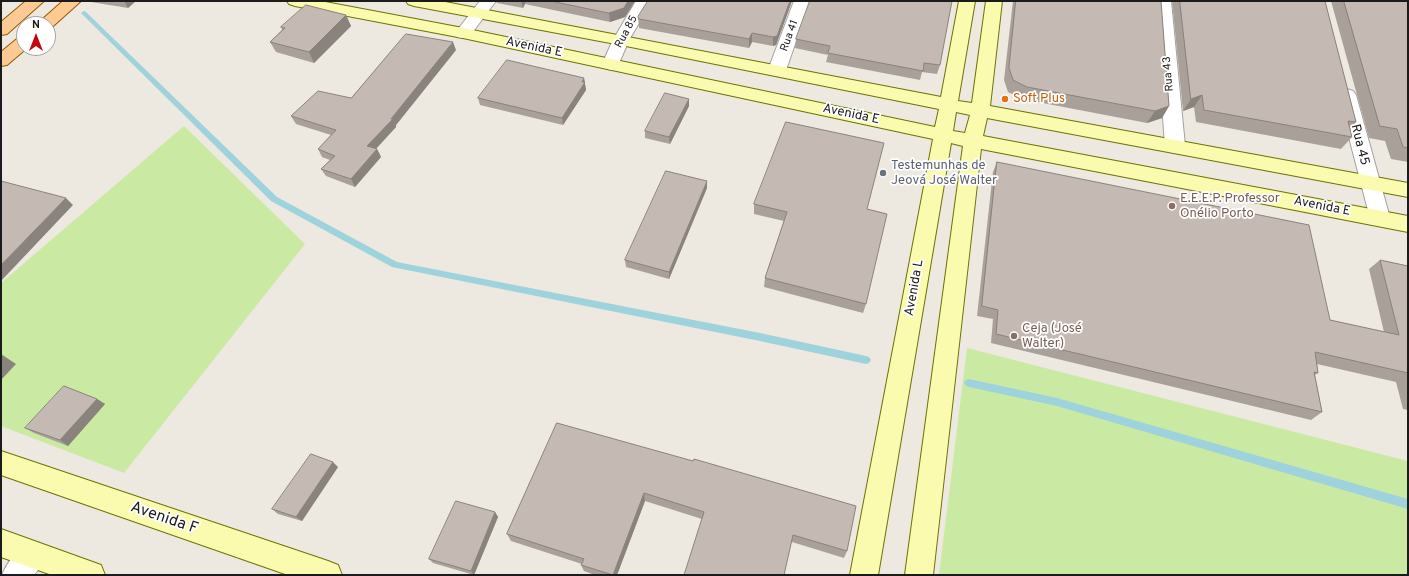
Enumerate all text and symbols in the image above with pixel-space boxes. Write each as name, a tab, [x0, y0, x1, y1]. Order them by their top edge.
street label: Rua 85	[613, 13, 641, 51]
north arrow	[16, 16, 56, 56]
text: N	[32, 18, 40, 32]
street label: Rua 41	[778, 18, 802, 54]
street label: Avenida E	[504, 34, 564, 62]
street label: Rua 43	[1161, 56, 1177, 92]
place label: Soft Plus	[1013, 91, 1065, 107]
marker: Soft Plus	[1000, 94, 1010, 104]
street label: Avenida E	[821, 101, 881, 129]
street label: Rua 45	[1346, 123, 1372, 167]
place label: Testemunhas de Jeová José Walter	[891, 158, 997, 189]
marker: Testemunhas de Jeová José Walter	[878, 168, 888, 178]
place label: E.E.E.P. Professor Onélio Porto	[1180, 191, 1280, 222]
street label: Avenida E	[1292, 194, 1352, 220]
marker: E.E.E.P. Professor Onélio Porto	[1167, 201, 1177, 211]
street label: Avenida L	[902, 259, 928, 317]
place label: Ceja (José Walter)	[1022, 321, 1082, 352]
marker: Ceja (José Walter)	[1009, 331, 1019, 341]
street label: Avenida F	[128, 498, 200, 540]

